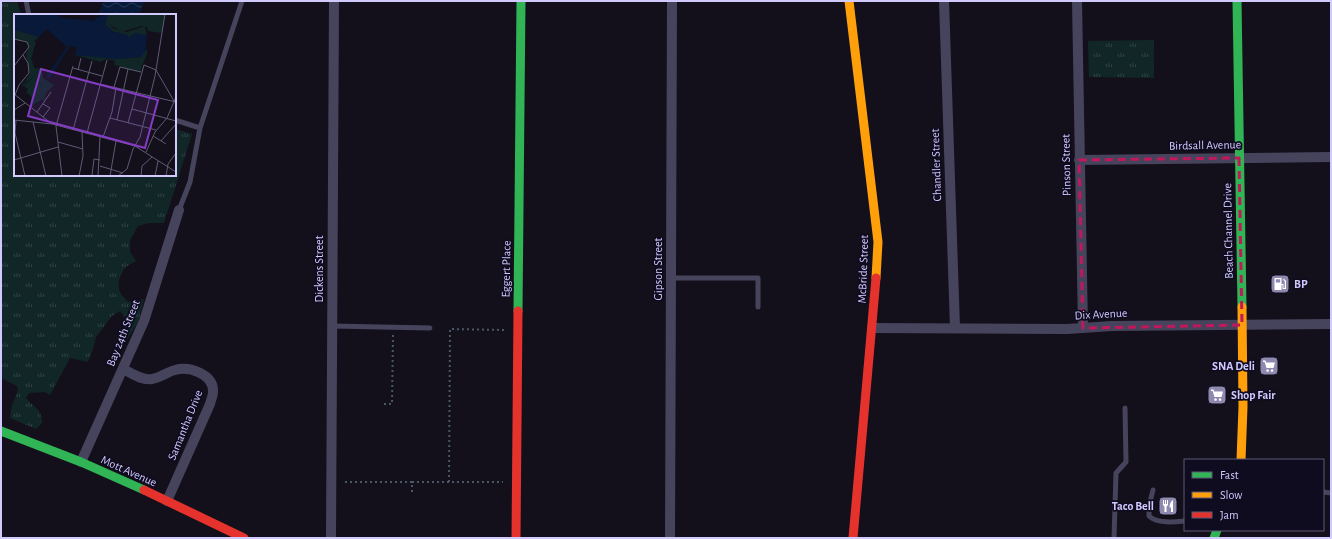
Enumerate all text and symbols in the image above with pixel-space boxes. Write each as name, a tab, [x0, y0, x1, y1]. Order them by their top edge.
inset map	[14, 14, 176, 176]
street label: Chandler Street	[929, 128, 943, 202]
street label: Pinson Street	[1059, 134, 1073, 196]
street label: Birdsall Avenue	[1169, 138, 1241, 152]
street label: Beach Channel Drive	[1221, 183, 1235, 279]
street label: McBride Street	[856, 234, 870, 303]
street label: Dickens Street	[313, 235, 325, 302]
street label: Gipson Street	[652, 237, 664, 300]
street label: Eggert Place	[500, 240, 512, 298]
fuel station icon: BP	[1269, 273, 1291, 295]
place label: BP	[1294, 278, 1308, 290]
street label: Bay 24th Street	[104, 298, 143, 368]
street label: Dix Avenue	[1074, 307, 1128, 321]
supermarket icon: SNA Deli	[1258, 355, 1280, 377]
place label: SNA Deli	[1212, 360, 1255, 372]
supermarket icon: Shop Fair	[1206, 384, 1228, 406]
street label: Samantha Drive	[165, 388, 205, 462]
place label: Shop Fair	[1231, 389, 1276, 401]
street label: Mott Avenue	[99, 453, 159, 489]
legend	[1184, 459, 1324, 531]
text: Fast	[1220, 469, 1239, 481]
text: Slow	[1220, 489, 1242, 501]
restaurant icon: Taco Bell	[1157, 495, 1179, 517]
place label: Taco Bell	[1112, 500, 1154, 512]
text: Jam	[1220, 509, 1239, 521]

